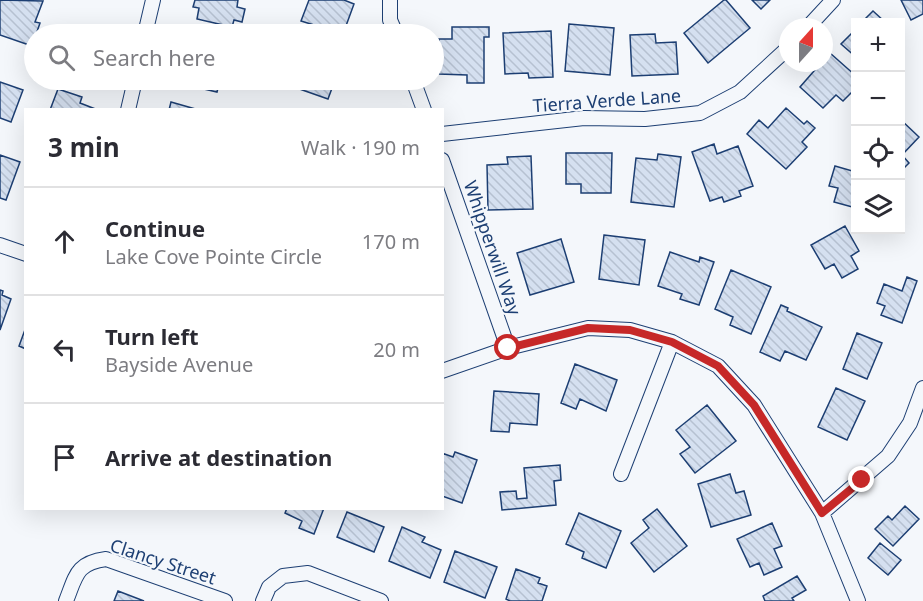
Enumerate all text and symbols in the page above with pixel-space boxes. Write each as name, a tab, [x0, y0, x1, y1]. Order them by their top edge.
north arrow	[779, 18, 833, 72]
map controls	[851, 18, 905, 234]
button: +	[851, 18, 905, 72]
search box	[24, 24, 444, 90]
icon: search	[45, 41, 78, 74]
text: Search here	[93, 42, 215, 72]
button: −	[851, 72, 905, 126]
street label: Tierra Verde Lane	[532, 83, 682, 117]
button: locate	[851, 126, 905, 180]
text: 3 min	[48, 129, 120, 165]
text: Walk · 190 m	[301, 134, 420, 161]
street label: Whipperwill Way	[459, 177, 527, 319]
button: layers	[851, 180, 905, 234]
text: Continue	[105, 213, 205, 243]
icon: ahead	[48, 225, 81, 258]
text: 170 m	[362, 228, 420, 255]
text: Lake Cove Pointe Circle	[105, 243, 322, 270]
text: Turn left	[105, 321, 199, 351]
icon: left	[48, 333, 81, 366]
route start	[494, 334, 520, 360]
text: 20 m	[373, 336, 420, 363]
text: Bayside Avenue	[105, 351, 253, 378]
icon: arrive	[48, 441, 81, 474]
text: Arrive at destination	[105, 442, 332, 472]
route end	[848, 466, 874, 492]
street label: Clancy Street	[107, 533, 220, 590]

